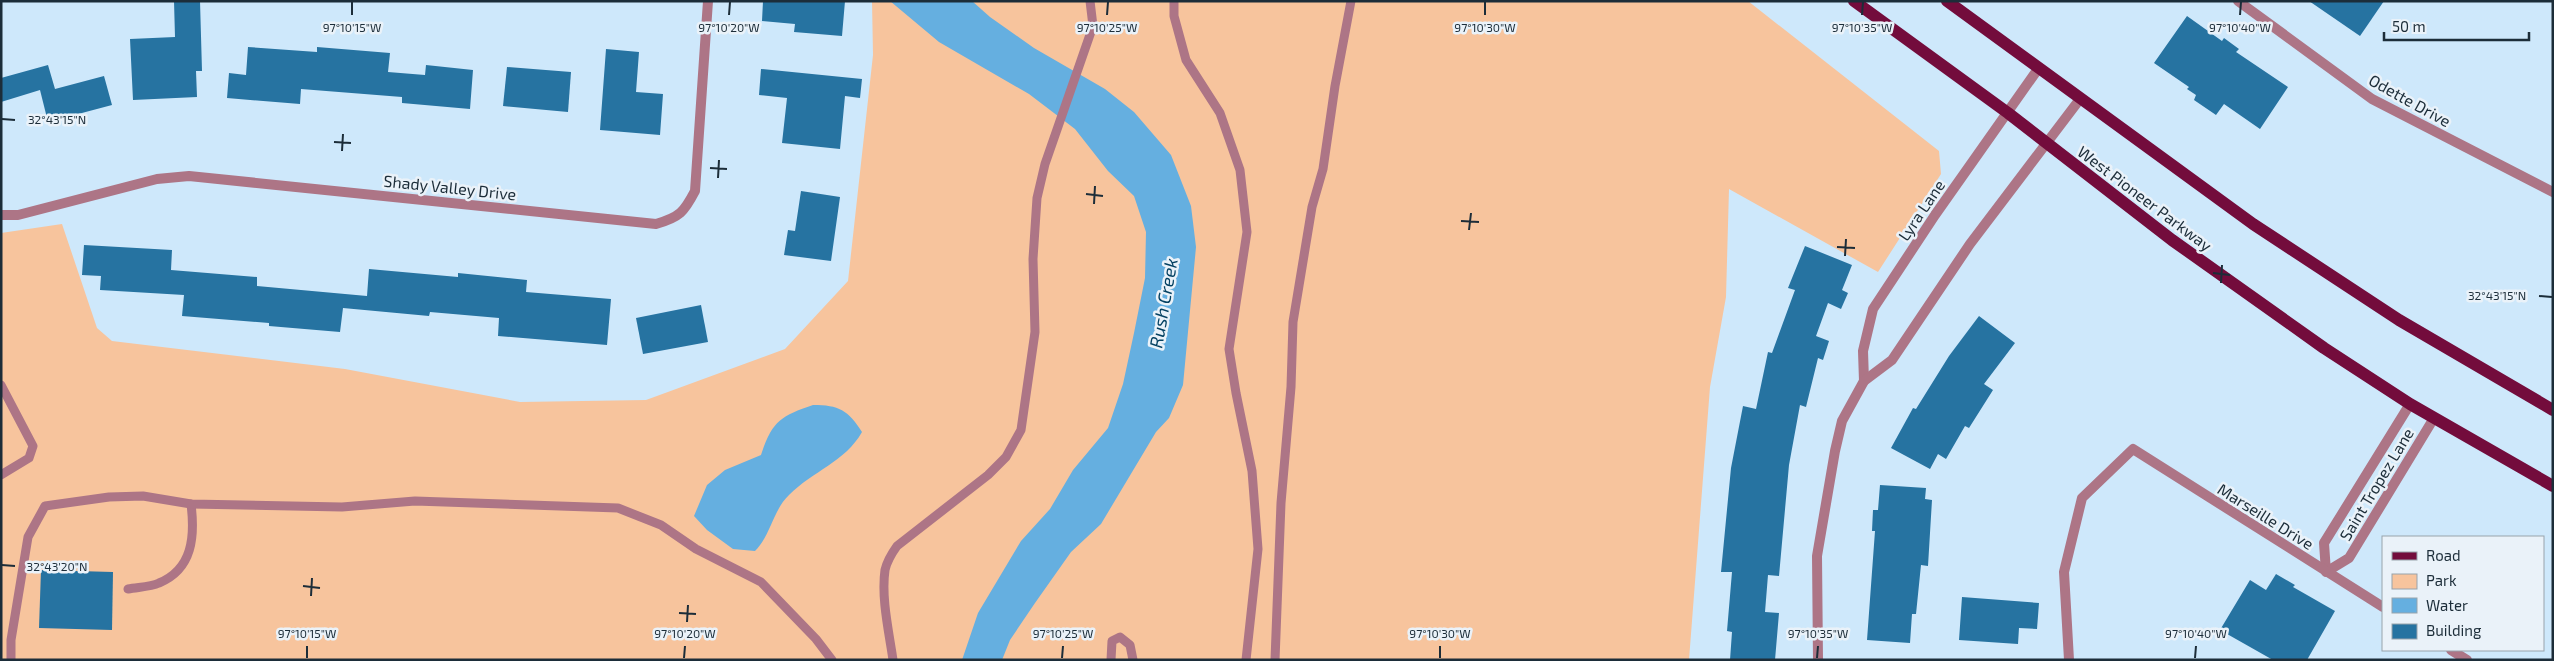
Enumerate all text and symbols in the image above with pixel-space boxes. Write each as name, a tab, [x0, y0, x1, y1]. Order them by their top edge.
scale bar	[2384, 10, 2529, 42]
text: 50 m	[2392, 17, 2426, 35]
text: 97°10'15"W	[323, 20, 381, 34]
text: 97°10'20"W	[698, 20, 760, 34]
text: 97°10'25"W	[1077, 20, 1137, 34]
text: 97°10'30"W	[1454, 20, 1516, 34]
text: 97°10'35"W	[1832, 20, 1892, 34]
text: 97°10'40"W	[2209, 20, 2271, 34]
street label: Odette Drive	[2366, 70, 2454, 130]
text: 32°43'15"N	[28, 112, 86, 126]
street label: West Pioneer Parkway	[2074, 141, 2216, 255]
street label: Shady Valley Drive	[383, 171, 517, 203]
street label: Lyra Lane	[1894, 176, 1948, 244]
water label: Rush Creek	[1144, 256, 1182, 350]
text: 32°43'15"N	[2468, 288, 2526, 302]
street label: Saint Tropez Lane	[2335, 424, 2417, 544]
street label: Marseille Drive	[2215, 479, 2317, 553]
legend	[2382, 536, 2544, 651]
text: Road	[2426, 546, 2461, 564]
text: 32°43'20"N	[26, 559, 88, 573]
text: Park	[2426, 571, 2457, 589]
text: Water	[2426, 596, 2468, 614]
text: Building	[2426, 621, 2482, 639]
text: 97°10'15"W	[278, 626, 336, 640]
text: 97°10'20"W	[654, 626, 716, 640]
text: 97°10'25"W	[1033, 626, 1093, 640]
text: 97°10'30"W	[1409, 626, 1471, 640]
text: 97°10'35"W	[1788, 626, 1848, 640]
text: 97°10'40"W	[2165, 626, 2227, 640]

